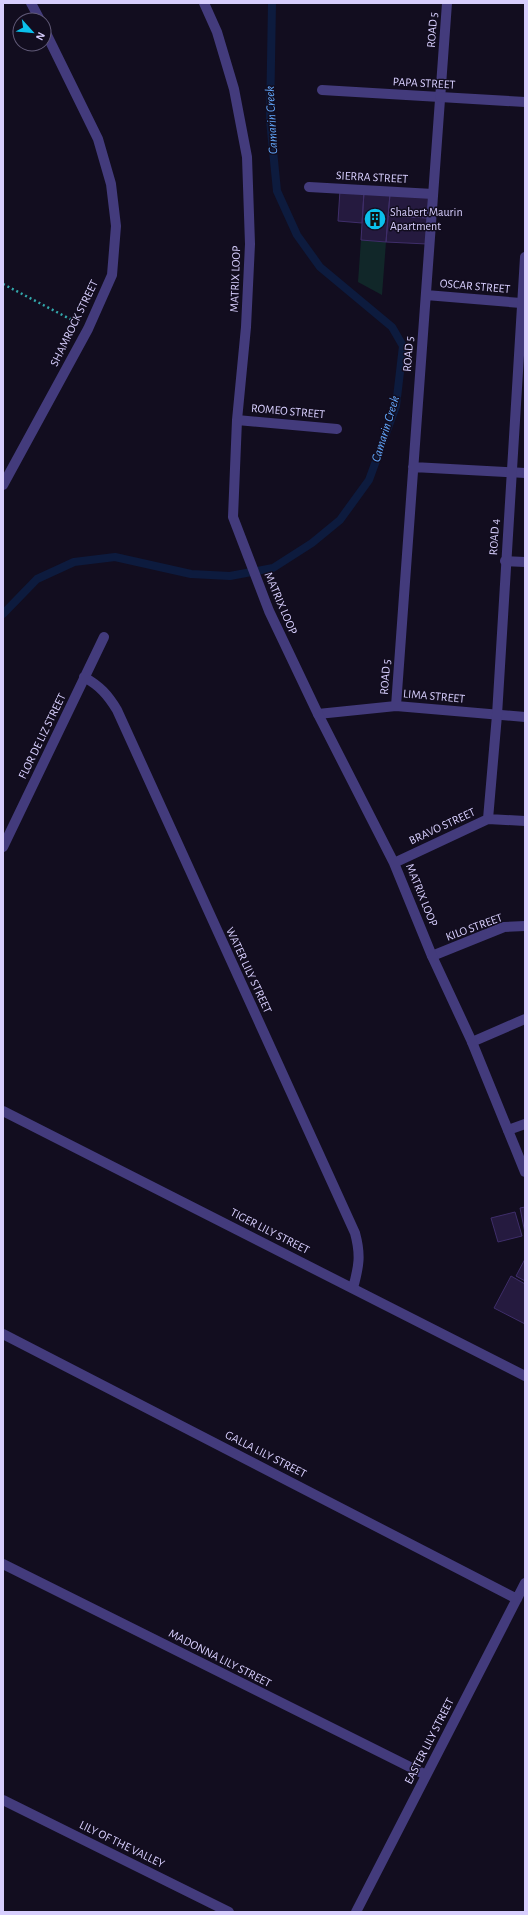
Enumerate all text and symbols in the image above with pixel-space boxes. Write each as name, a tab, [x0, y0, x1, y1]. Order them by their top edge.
north arrow	[12, 12, 52, 52]
street label: ROAD 5	[425, 12, 439, 48]
text: N	[34, 30, 47, 42]
street label: PAPA STREET	[392, 75, 456, 91]
water label: Camarin Creek	[264, 86, 280, 154]
street label: SIERRA STREET	[336, 169, 409, 185]
building icon: Shabert Maurin Apartment	[362, 206, 388, 232]
place label: Shabert Maurin Apartment	[390, 206, 463, 232]
street label: MATRIX LOOP	[228, 245, 242, 313]
street label: OSCAR STREET	[439, 277, 511, 295]
street label: SHAMROCK STREET	[48, 278, 100, 368]
street label: ROAD 5	[401, 336, 415, 372]
water label: Camarin Creek	[370, 394, 402, 464]
street label: ROMEO STREET	[250, 402, 326, 420]
street label: ROAD 4	[487, 518, 501, 556]
street label: MATRIX LOOP	[262, 570, 300, 636]
street label: ROAD 5	[378, 659, 392, 695]
street label: LIMA STREET	[403, 687, 466, 705]
street label: FLOR DE LIZ STREET	[16, 691, 68, 781]
street label: BRAVO STREET	[407, 805, 477, 847]
street label: MATRIX LOOP	[404, 862, 440, 928]
street label: KILO STREET	[444, 911, 504, 943]
street label: WATER LILY STREET	[224, 925, 274, 1015]
street label: TIGER LILY STREET	[229, 1206, 312, 1256]
street label: GALLA LILY STREET	[223, 1428, 309, 1480]
street label: MADONNA LILY STREET	[167, 1627, 273, 1689]
street label: EASTER LILY STREET	[402, 1696, 456, 1786]
street label: LILY OF THE VALLEY	[78, 1818, 167, 1870]

